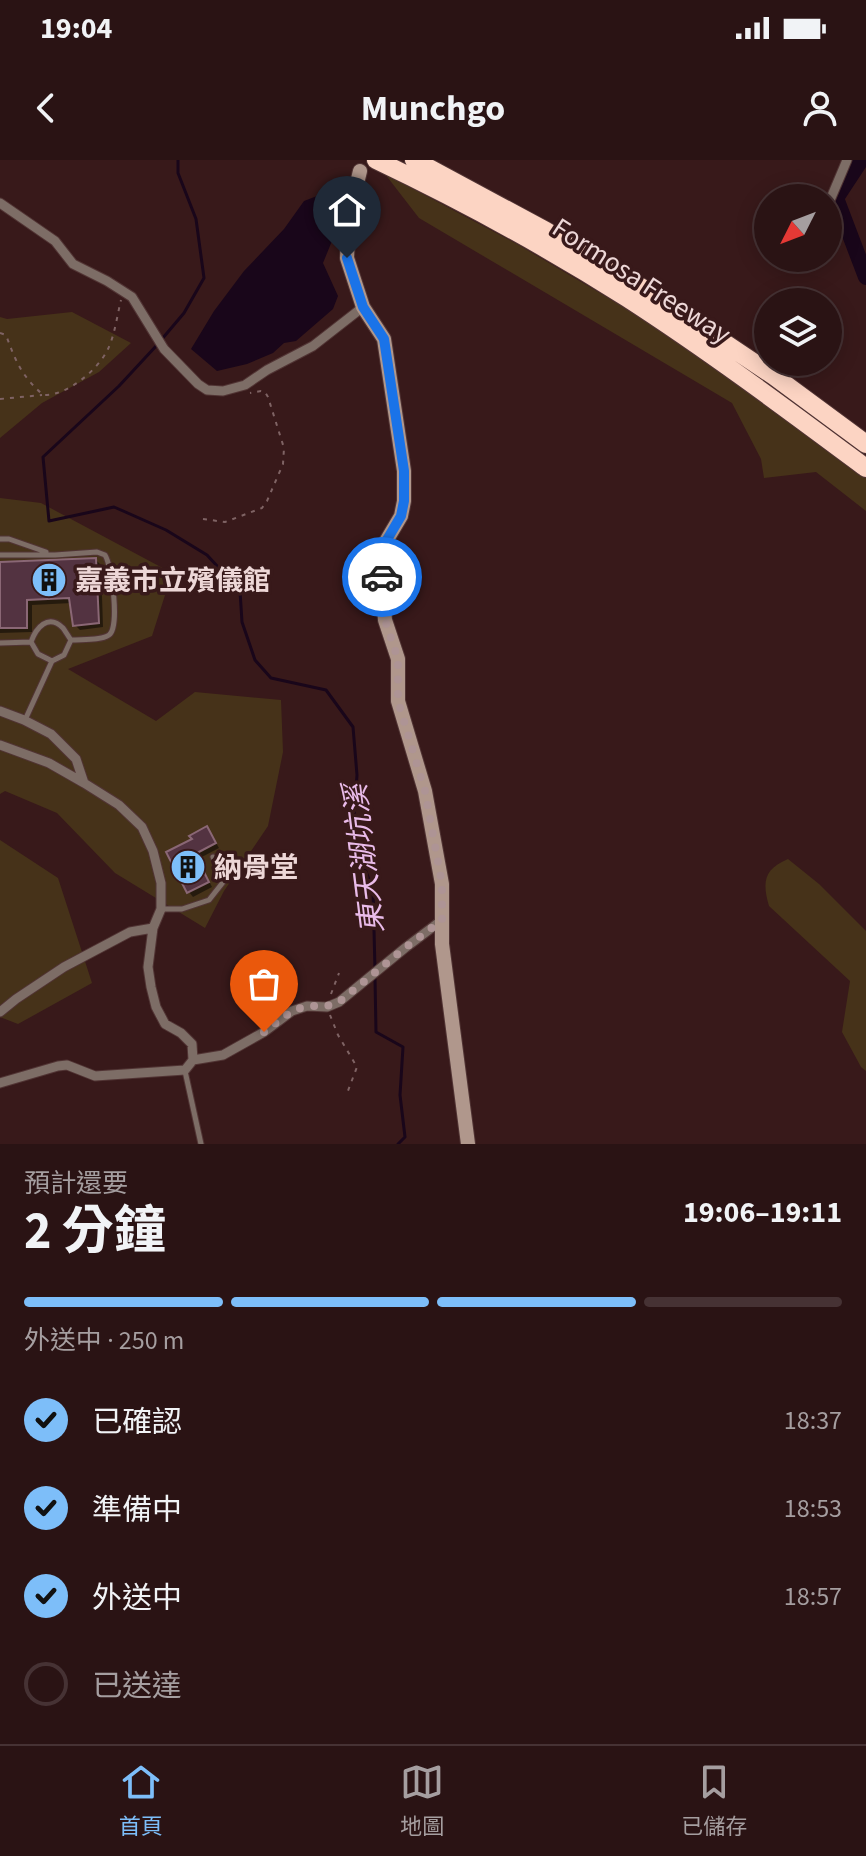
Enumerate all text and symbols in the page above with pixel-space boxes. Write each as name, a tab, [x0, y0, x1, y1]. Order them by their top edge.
text: 19:04	[40, 7, 112, 50]
text: Munchgo	[361, 83, 505, 134]
icon: back	[24, 86, 68, 130]
icon: person	[798, 86, 842, 130]
pin	[313, 176, 381, 258]
north arrow	[754, 184, 842, 272]
map controls	[754, 184, 842, 376]
icon: home	[325, 188, 369, 232]
street label: Formosa Freeway	[544, 208, 739, 354]
button: layers	[754, 288, 842, 376]
courier	[342, 537, 422, 617]
icon: car	[360, 555, 404, 599]
building icon: 嘉義市立殯儀館	[30, 561, 68, 599]
place label: 嘉義市立殯儀館	[75, 561, 271, 601]
water label: 東天湖坑溪	[334, 778, 395, 936]
building icon: 納骨堂	[169, 848, 207, 886]
place label: 納骨堂	[214, 848, 298, 888]
pin	[230, 950, 298, 1032]
icon: bag	[242, 962, 286, 1006]
text: 預計還要	[24, 1165, 128, 1202]
text: 19:06–19:11	[683, 1191, 842, 1234]
text: 2 分鐘	[24, 1195, 166, 1269]
text: 外送中 · 250 m	[24, 1322, 184, 1359]
icon: check	[24, 1398, 68, 1442]
text: 已確認	[92, 1401, 182, 1444]
text: 18:37	[784, 1402, 842, 1439]
icon: check	[24, 1486, 68, 1530]
text: 準備中	[92, 1489, 182, 1532]
text: 18:53	[784, 1490, 842, 1527]
icon: check	[24, 1574, 68, 1618]
text: 外送中	[92, 1577, 182, 1620]
text: 18:57	[784, 1578, 842, 1615]
text: 已送達	[92, 1665, 182, 1708]
tab: 首頁	[119, 1760, 163, 1843]
tab: 地圖	[400, 1760, 444, 1843]
tab: 已儲存	[681, 1760, 747, 1843]

